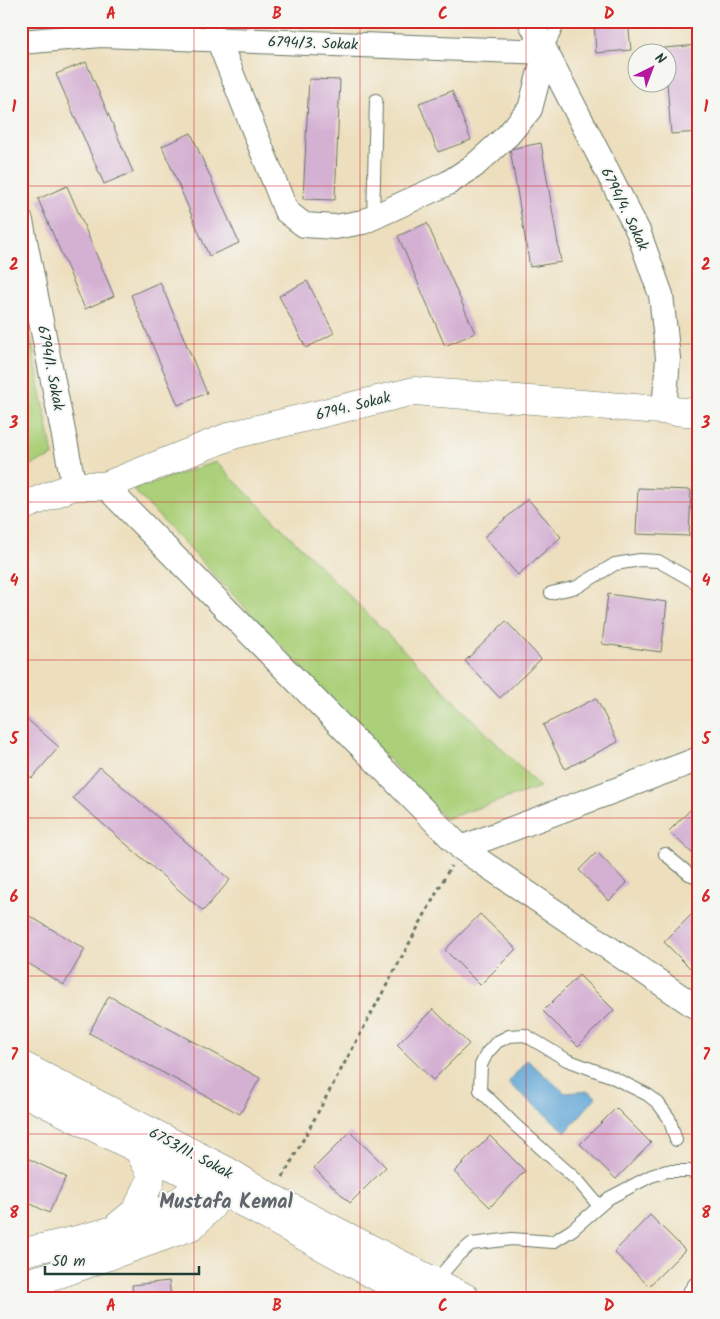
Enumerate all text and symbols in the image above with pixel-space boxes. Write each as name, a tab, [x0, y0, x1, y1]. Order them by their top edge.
text: A	[106, 2, 116, 27]
text: B	[272, 2, 282, 27]
text: C	[438, 2, 448, 27]
text: D	[604, 2, 615, 27]
street label: 6794/3. Sokak	[267, 30, 359, 58]
north arrow	[628, 42, 678, 92]
text: N	[649, 48, 671, 70]
text: 1	[12, 95, 17, 120]
text: 1	[704, 95, 709, 120]
street label: 6794/4. Sokak	[594, 164, 655, 256]
text: 2	[9, 253, 19, 278]
text: 2	[701, 253, 711, 278]
street label: 6794/1. Sokak	[30, 324, 70, 414]
street label: 6794. Sokak	[313, 386, 394, 428]
text: 3	[9, 411, 19, 436]
text: 3	[701, 411, 711, 436]
text: 4	[10, 569, 19, 594]
text: 4	[702, 569, 711, 594]
text: 5	[9, 727, 20, 752]
text: 5	[701, 727, 712, 752]
text: 6	[10, 885, 19, 910]
text: 6	[702, 885, 711, 910]
text: 7	[10, 1043, 18, 1068]
text: 7	[702, 1043, 710, 1068]
street label: 6753/11. Sokak	[144, 1122, 238, 1187]
district label: Mustafa Kemal	[159, 1187, 294, 1219]
text: 8	[9, 1201, 19, 1226]
text: 8	[701, 1201, 711, 1226]
scale bar	[45, 1244, 199, 1276]
text: 50 m	[52, 1250, 86, 1274]
text: A	[106, 1294, 116, 1319]
text: B	[272, 1294, 282, 1319]
text: C	[438, 1294, 448, 1319]
text: D	[604, 1294, 615, 1319]

